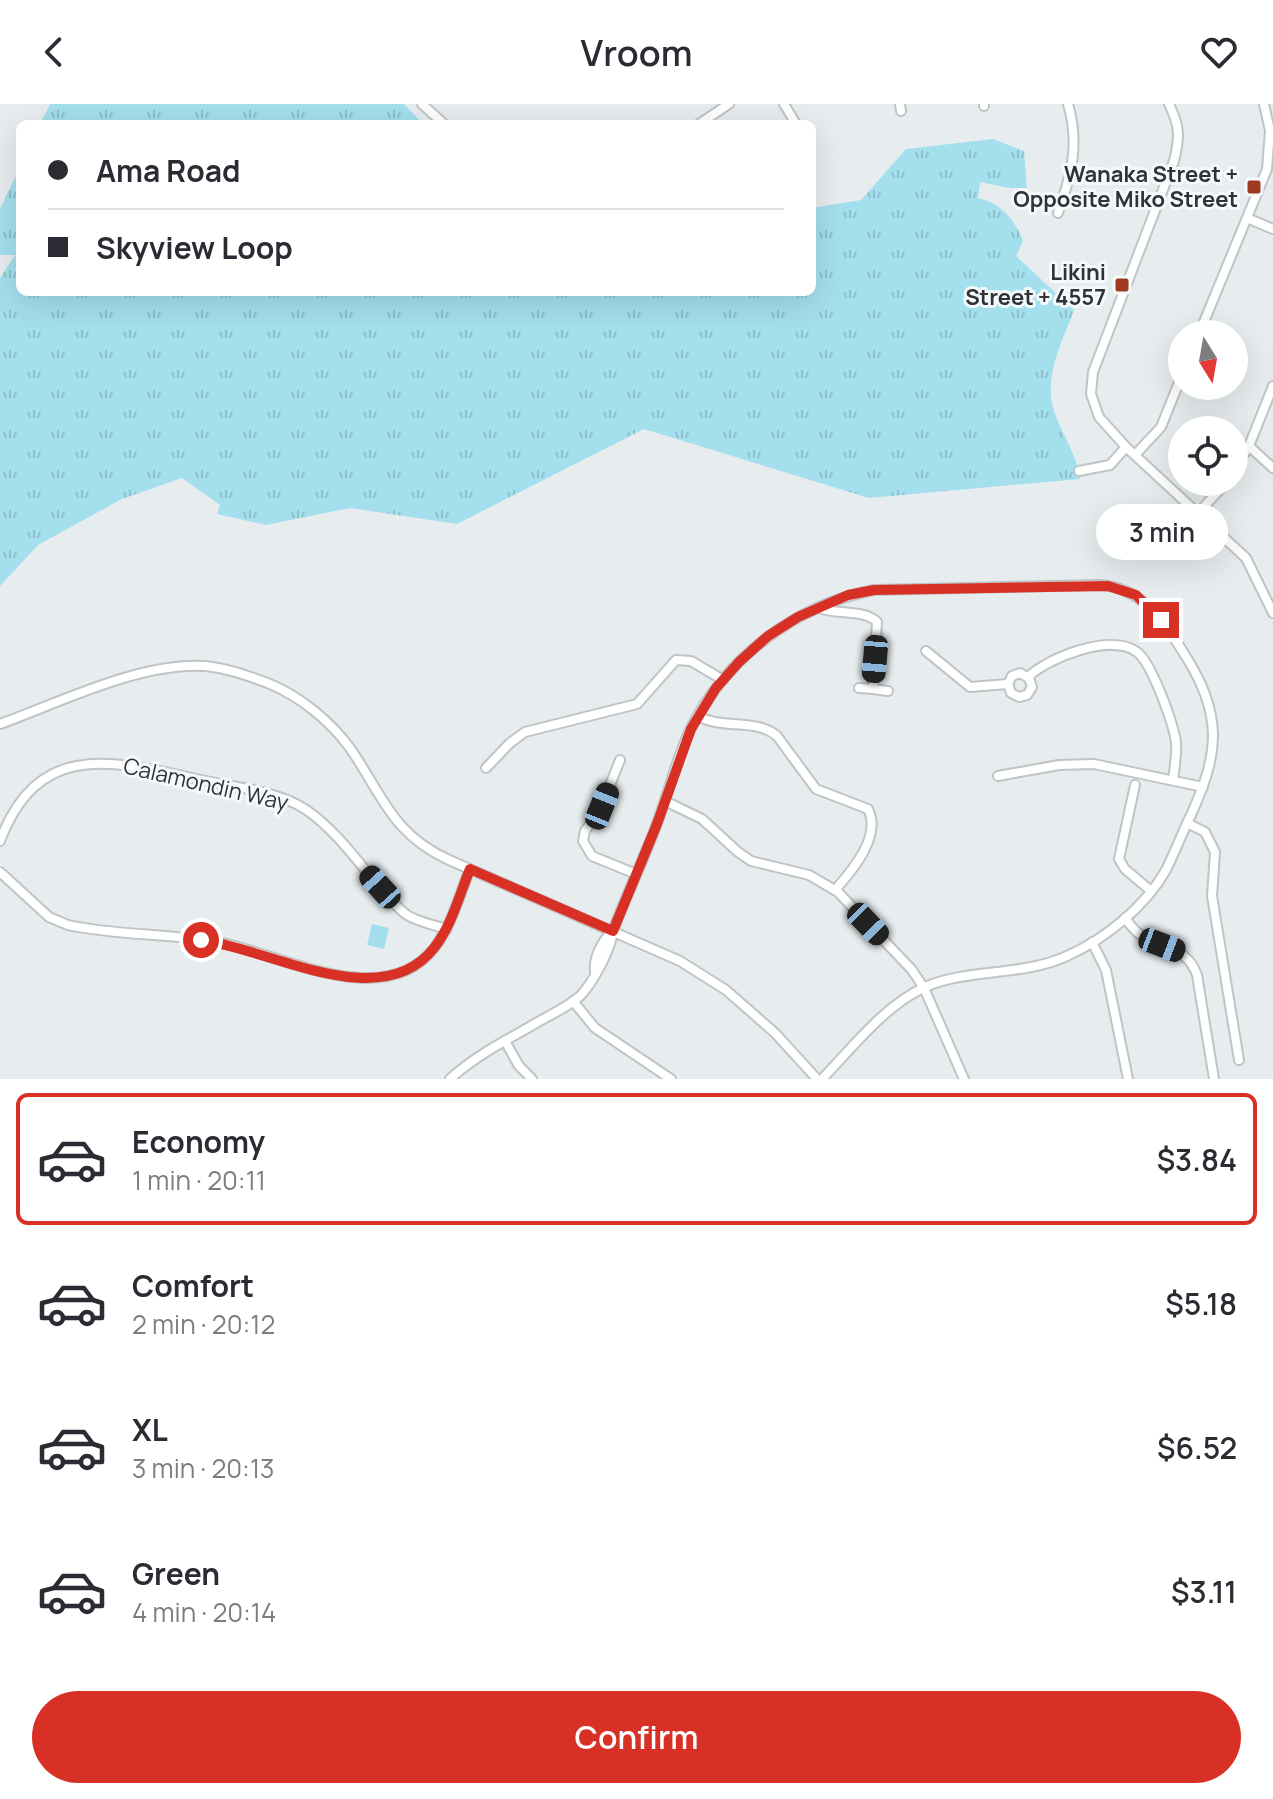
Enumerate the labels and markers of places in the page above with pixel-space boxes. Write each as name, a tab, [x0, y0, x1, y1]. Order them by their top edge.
place label: Wanaka Street + Opposite Miko Street	[1013, 159, 1238, 214]
marker: Wanaka Street + Opposite Miko Street	[1245, 178, 1263, 196]
place label: Likini Street + 4557	[965, 257, 1106, 312]
marker: Likini Street + 4557	[1113, 276, 1131, 294]

